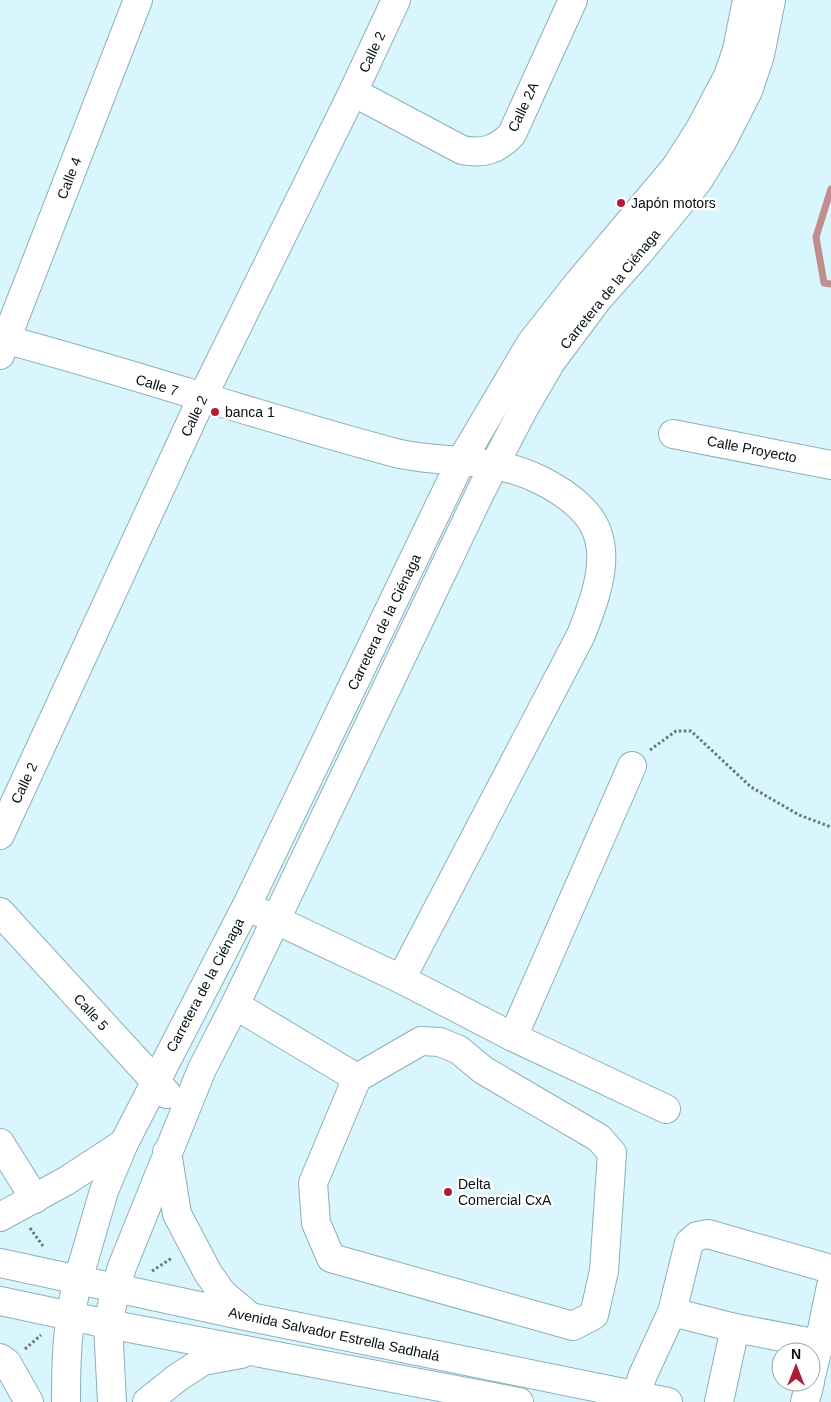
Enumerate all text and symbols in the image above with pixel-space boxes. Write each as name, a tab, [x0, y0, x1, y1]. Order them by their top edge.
street label: Calle 2	[356, 29, 389, 75]
street label: Calle 2A	[505, 79, 542, 134]
street label: Calle 4	[54, 155, 84, 201]
place label: Japón motors	[631, 195, 716, 211]
marker: Japón motors	[615, 197, 627, 209]
street label: Carretera de la Ciénaga	[557, 226, 663, 352]
street label: Calle 7	[134, 371, 180, 399]
street label: Calle 2	[178, 393, 211, 439]
place label: banca 1	[225, 404, 275, 420]
marker: banca 1	[209, 406, 221, 418]
street label: Calle Proyecto	[706, 432, 798, 466]
street label: Carretera de la Ciénaga	[344, 551, 424, 693]
street label: Calle 2	[8, 760, 41, 806]
street label: Carretera de la Ciénaga	[163, 915, 247, 1055]
street label: Calle 5	[70, 990, 112, 1034]
place label: Delta Comercial CxA	[458, 1176, 552, 1208]
marker: Delta Comercial CxA	[442, 1186, 454, 1198]
street label: Avenida Salvador Estrella Sadhalá	[227, 1304, 441, 1364]
north arrow	[771, 1342, 821, 1392]
text: N	[791, 1346, 801, 1362]

